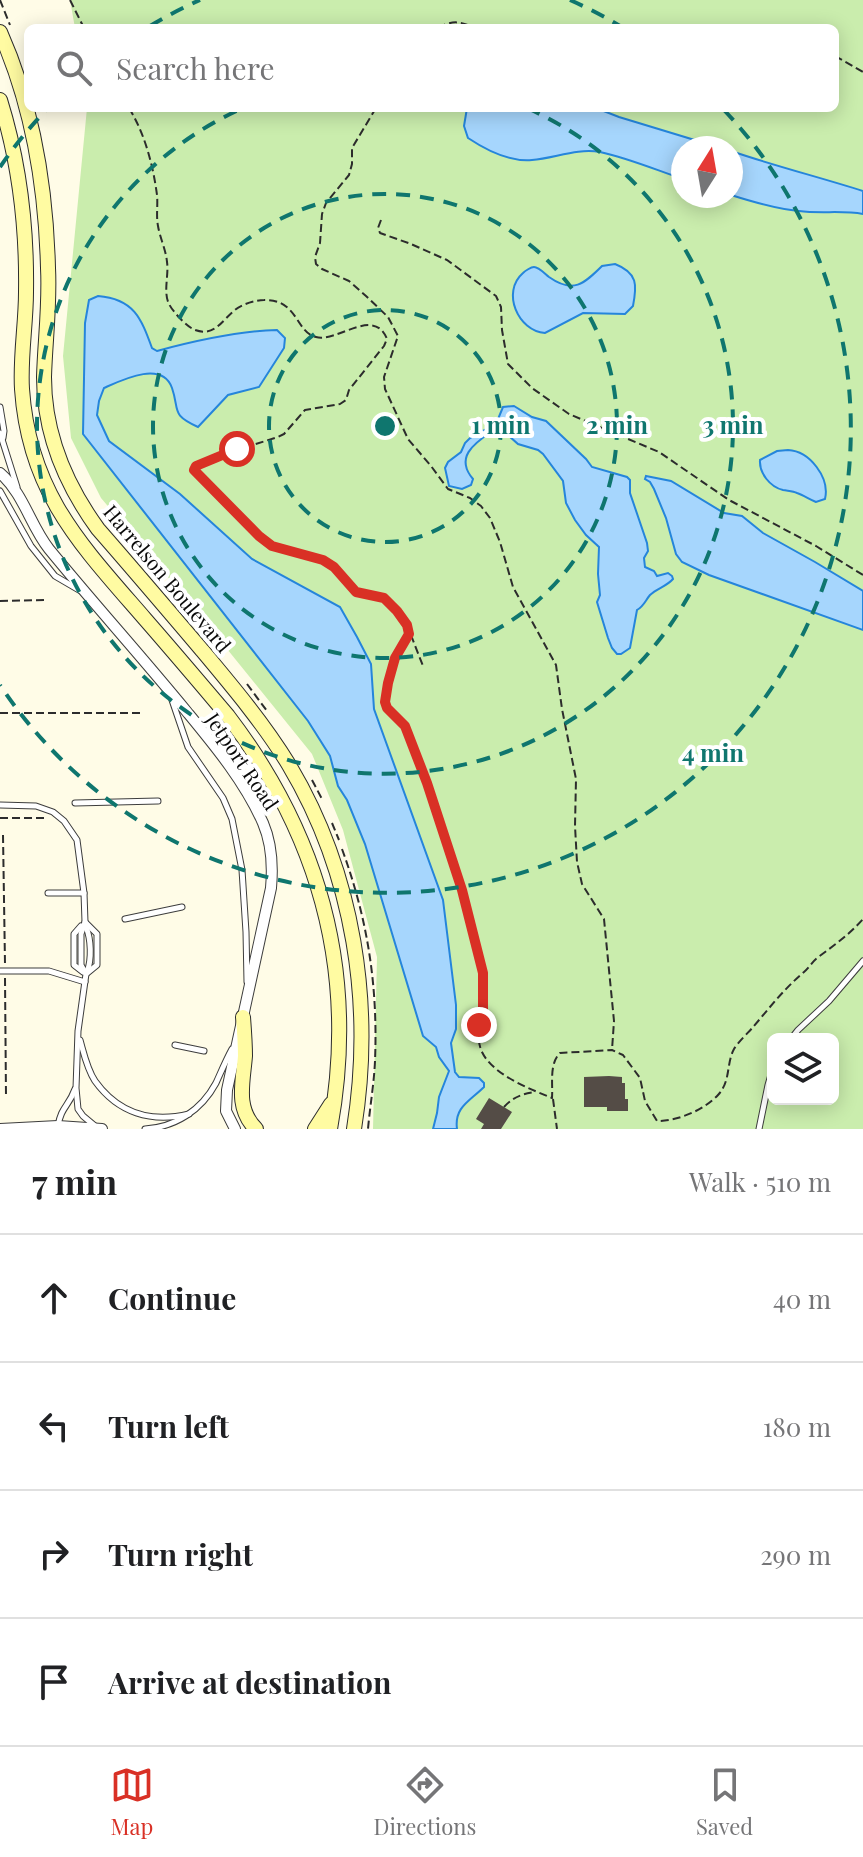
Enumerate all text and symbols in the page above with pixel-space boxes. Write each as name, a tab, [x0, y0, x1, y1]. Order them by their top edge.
search box	[24, 24, 839, 112]
icon: search	[52, 46, 96, 90]
text: Search here	[116, 48, 275, 88]
north arrow	[671, 136, 743, 208]
text: 1 min	[472, 408, 531, 440]
text: 2 min	[586, 408, 648, 440]
text: 3 min	[702, 408, 764, 440]
centre of rings	[371, 412, 399, 440]
route start	[219, 431, 255, 467]
street label: Harrelson Boulevard	[98, 498, 238, 658]
street label: Jetport Road	[200, 706, 286, 815]
text: 4 min	[682, 736, 744, 768]
route end	[461, 1007, 497, 1043]
map controls	[767, 1033, 839, 1105]
button: layers	[767, 1033, 839, 1105]
text: 7 min	[32, 1158, 117, 1204]
text: Walk · 510 m	[689, 1164, 831, 1199]
icon: ahead	[32, 1276, 76, 1320]
text: Continue	[108, 1278, 236, 1318]
text: 40 m	[773, 1281, 831, 1316]
icon: left	[32, 1404, 76, 1448]
text: Turn left	[108, 1406, 229, 1446]
text: 180 m	[763, 1409, 831, 1444]
icon: right	[32, 1532, 76, 1576]
text: Turn right	[108, 1534, 253, 1574]
text: 290 m	[760, 1537, 831, 1572]
icon: arrive	[32, 1660, 76, 1704]
text: Arrive at destination	[108, 1662, 391, 1702]
tab: Map	[110, 1763, 154, 1841]
tab: Directions	[373, 1763, 476, 1841]
tab: Saved	[696, 1763, 753, 1841]

